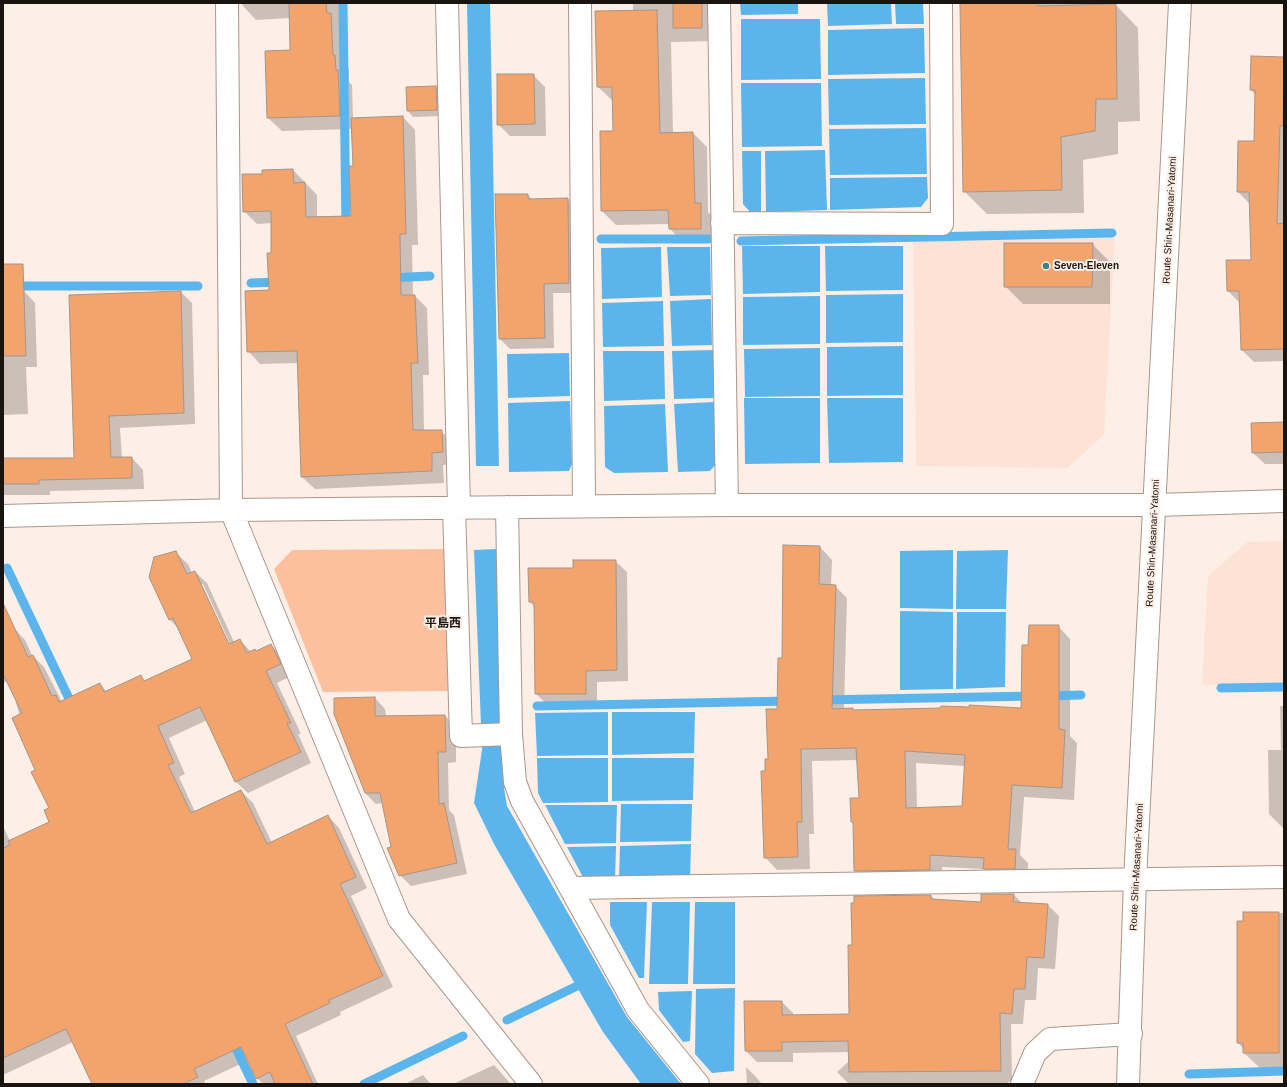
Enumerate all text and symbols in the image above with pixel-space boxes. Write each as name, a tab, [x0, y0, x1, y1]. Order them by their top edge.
street label: Route Shin-Masanari-Yatomi	[1161, 156, 1179, 284]
place label: Seven-Eleven	[1054, 260, 1119, 272]
marker: Seven-Eleven	[1041, 261, 1051, 271]
street label: Route Shin-Masanari-Yatomi	[1144, 479, 1162, 607]
district label: 平島西	[425, 617, 461, 631]
street label: Route Shin-Masanari-Yatomi	[1128, 803, 1146, 931]

